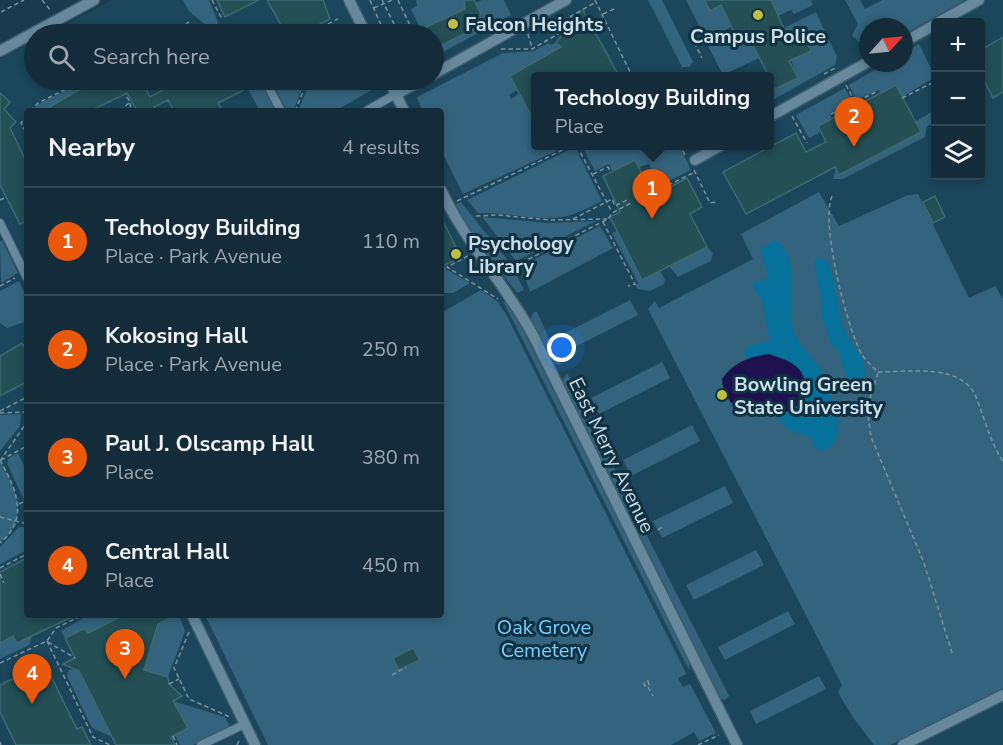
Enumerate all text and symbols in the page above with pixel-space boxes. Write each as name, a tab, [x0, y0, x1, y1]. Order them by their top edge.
marker: Campus Police	[751, 8, 765, 22]
place label: Falcon Heights	[465, 11, 604, 38]
marker: Falcon Heights	[446, 17, 460, 31]
north arrow	[859, 18, 913, 72]
map controls	[931, 18, 985, 180]
button: +	[931, 18, 985, 72]
place label: Campus Police	[690, 23, 826, 50]
search box	[24, 24, 444, 90]
icon: search	[45, 41, 78, 74]
text: Search here	[93, 42, 210, 72]
popup	[531, 72, 774, 150]
button: −	[931, 72, 985, 126]
text: Techology Building	[555, 83, 750, 113]
pin: 2	[834, 98, 874, 147]
text: Place	[555, 113, 604, 140]
button: layers	[931, 126, 985, 180]
text: Nearby	[48, 130, 135, 165]
text: 4 results	[342, 134, 420, 161]
pin: 1	[632, 170, 672, 219]
text: Techology Building	[105, 213, 301, 243]
text: 1	[62, 228, 74, 255]
text: 110 m	[362, 228, 420, 255]
place label: Psychology Library	[468, 230, 574, 280]
text: Place · Park Avenue	[105, 243, 282, 270]
marker: Psychology Library	[449, 247, 463, 261]
text: Kokosing Hall	[105, 321, 248, 351]
your location	[547, 333, 576, 362]
text: 2	[62, 336, 74, 363]
text: 250 m	[362, 336, 420, 363]
text: Place · Park Avenue	[105, 351, 282, 378]
place label: Bowling Green State University	[734, 371, 883, 421]
street label: East Merry Avenue	[562, 373, 661, 537]
marker: Bowling Green State University	[715, 388, 729, 402]
text: Paul J. Olscamp Hall	[105, 429, 314, 459]
text: 3	[62, 444, 74, 471]
text: 380 m	[362, 444, 420, 471]
text: Place	[105, 459, 154, 486]
text: Central Hall	[105, 537, 229, 567]
text: 4	[62, 552, 74, 579]
text: 450 m	[362, 552, 420, 579]
text: Place	[105, 567, 154, 594]
park label: Oak Grove Cemetery	[497, 614, 591, 664]
pin: 3	[106, 630, 144, 679]
pin: 4	[12, 654, 51, 704]

